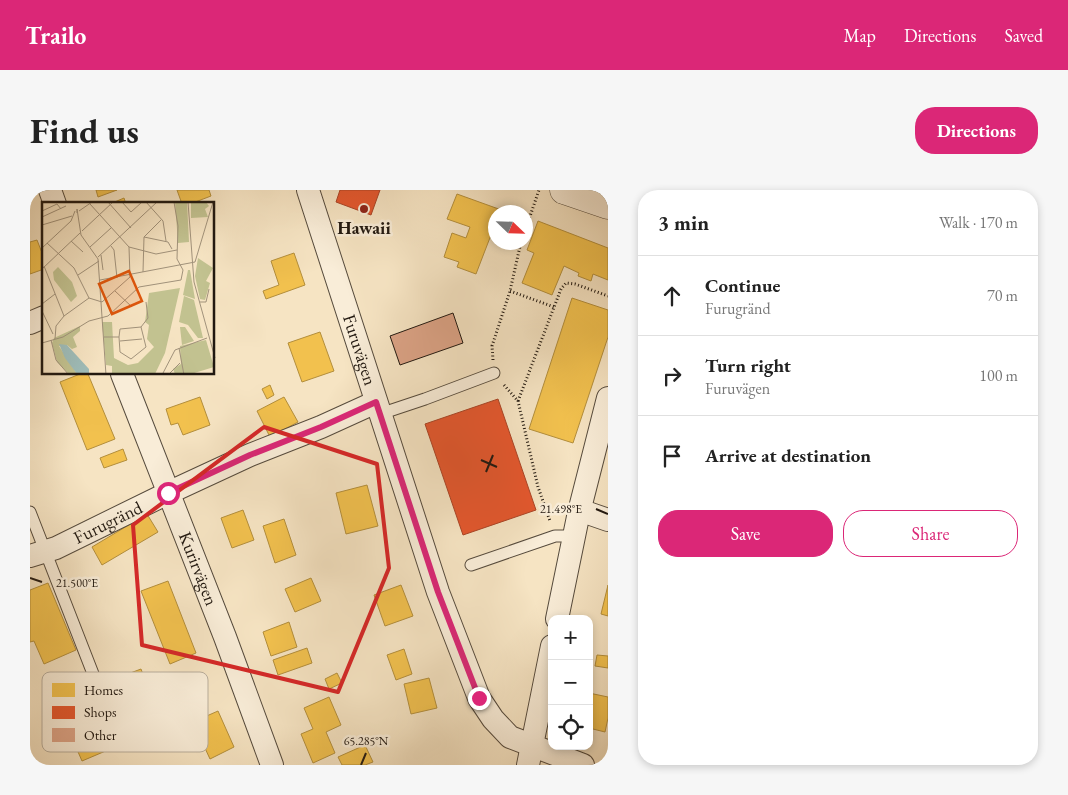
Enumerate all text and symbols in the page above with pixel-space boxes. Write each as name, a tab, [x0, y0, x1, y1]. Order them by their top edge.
text: Trailo	[25, 20, 86, 51]
text: Map	[844, 24, 876, 47]
text: Directions	[904, 24, 976, 47]
text: Saved	[1004, 24, 1043, 47]
button: Directions	[915, 107, 1038, 154]
text: Find us	[30, 108, 139, 153]
inset map	[42, 202, 215, 375]
marker: Hawaii	[358, 203, 370, 215]
north arrow	[488, 205, 533, 250]
text: 3 min	[658, 209, 709, 236]
text: Walk · 170 m	[939, 212, 1018, 233]
place label: Hawaii	[337, 216, 391, 239]
text: Continue	[705, 273, 780, 298]
icon: ahead	[658, 282, 686, 310]
text: 70 m	[987, 285, 1018, 306]
text: Furugränd	[705, 298, 771, 319]
street label: Furuvägen	[338, 311, 383, 389]
text: Turn right	[705, 353, 791, 378]
icon: right	[658, 362, 686, 390]
text: 100 m	[979, 365, 1018, 386]
text: Furuvägen	[705, 378, 770, 399]
icon: arrive	[658, 442, 686, 470]
text: Arrive at destination	[705, 443, 871, 468]
route start	[157, 482, 180, 505]
street label: Furugränd	[69, 495, 147, 549]
text: 21.498°E	[540, 501, 582, 517]
button: Save	[658, 510, 833, 557]
button: Share	[843, 510, 1018, 557]
street label: Kurirvägen	[174, 528, 224, 609]
text: 21.500°E	[56, 575, 98, 591]
map controls	[548, 615, 593, 750]
button: +	[548, 615, 593, 660]
button: −	[548, 660, 593, 705]
legend	[42, 672, 208, 752]
text: Homes	[84, 681, 124, 699]
route end	[468, 687, 491, 710]
text: Shops	[84, 703, 117, 721]
button: locate	[548, 705, 593, 750]
text: Other	[84, 726, 117, 744]
text: 65.285°N	[344, 733, 389, 749]

